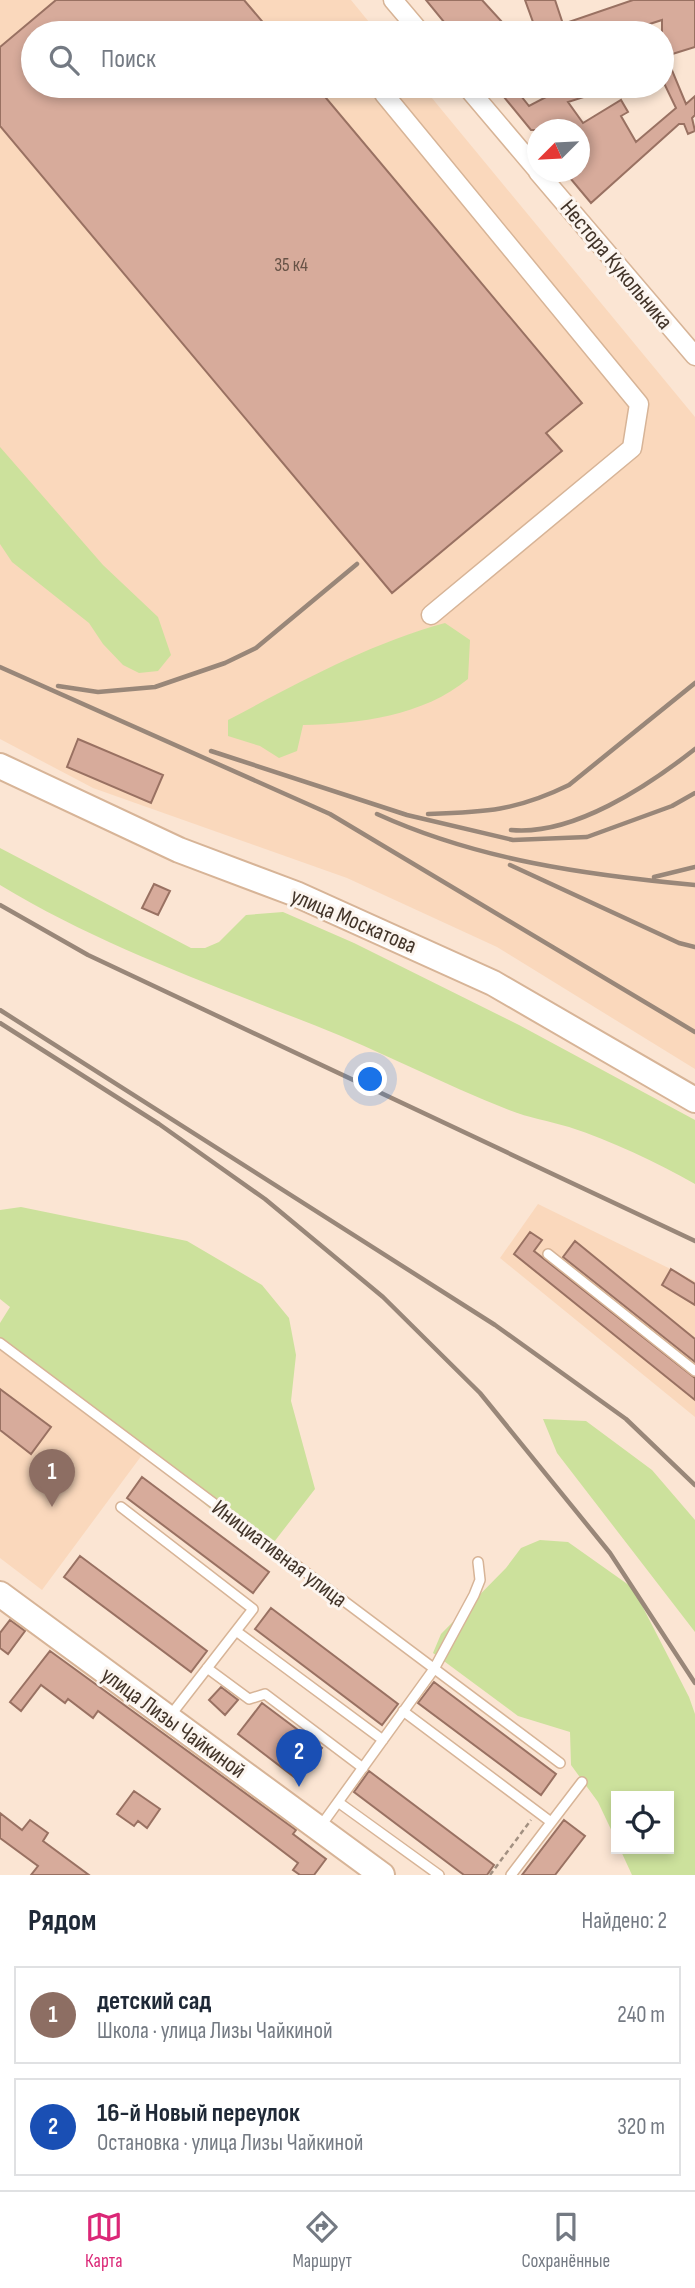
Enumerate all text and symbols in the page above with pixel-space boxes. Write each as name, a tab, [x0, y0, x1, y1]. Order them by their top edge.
search box	[21, 21, 674, 98]
icon: search	[45, 41, 83, 79]
text: Поиск	[101, 44, 156, 75]
north arrow	[527, 119, 590, 182]
street label: Нестора Кукольника	[554, 194, 679, 335]
house number: 35 к4	[274, 254, 308, 277]
street label: улица Москатова	[287, 882, 421, 960]
your location	[353, 1062, 387, 1096]
pin: 1	[29, 1449, 75, 1507]
street label: Инициативная улица	[206, 1494, 353, 1614]
street label: улица Лизы Чайкиной	[96, 1661, 251, 1785]
pin: 2	[276, 1729, 322, 1787]
map controls	[611, 1791, 674, 1854]
button: locate	[611, 1791, 674, 1854]
text: Рядом	[28, 1903, 96, 1939]
text: Найдено: 2	[581, 1907, 667, 1935]
text: детский сад	[97, 1986, 211, 2017]
text: 1	[48, 2001, 58, 2029]
text: 240 m	[617, 2001, 665, 2029]
text: Школа · улица Лизы Чайкиной	[97, 2017, 333, 2045]
text: 16-й Новый переулок	[97, 2098, 300, 2129]
text: 2	[48, 2113, 58, 2141]
text: 320 m	[617, 2113, 665, 2141]
text: Остановка · улица Лизы Чайкиной	[97, 2129, 363, 2157]
tab: Карта	[85, 2208, 123, 2273]
tab: Маршрут	[292, 2208, 352, 2273]
tab: Сохранённые	[522, 2208, 610, 2273]

